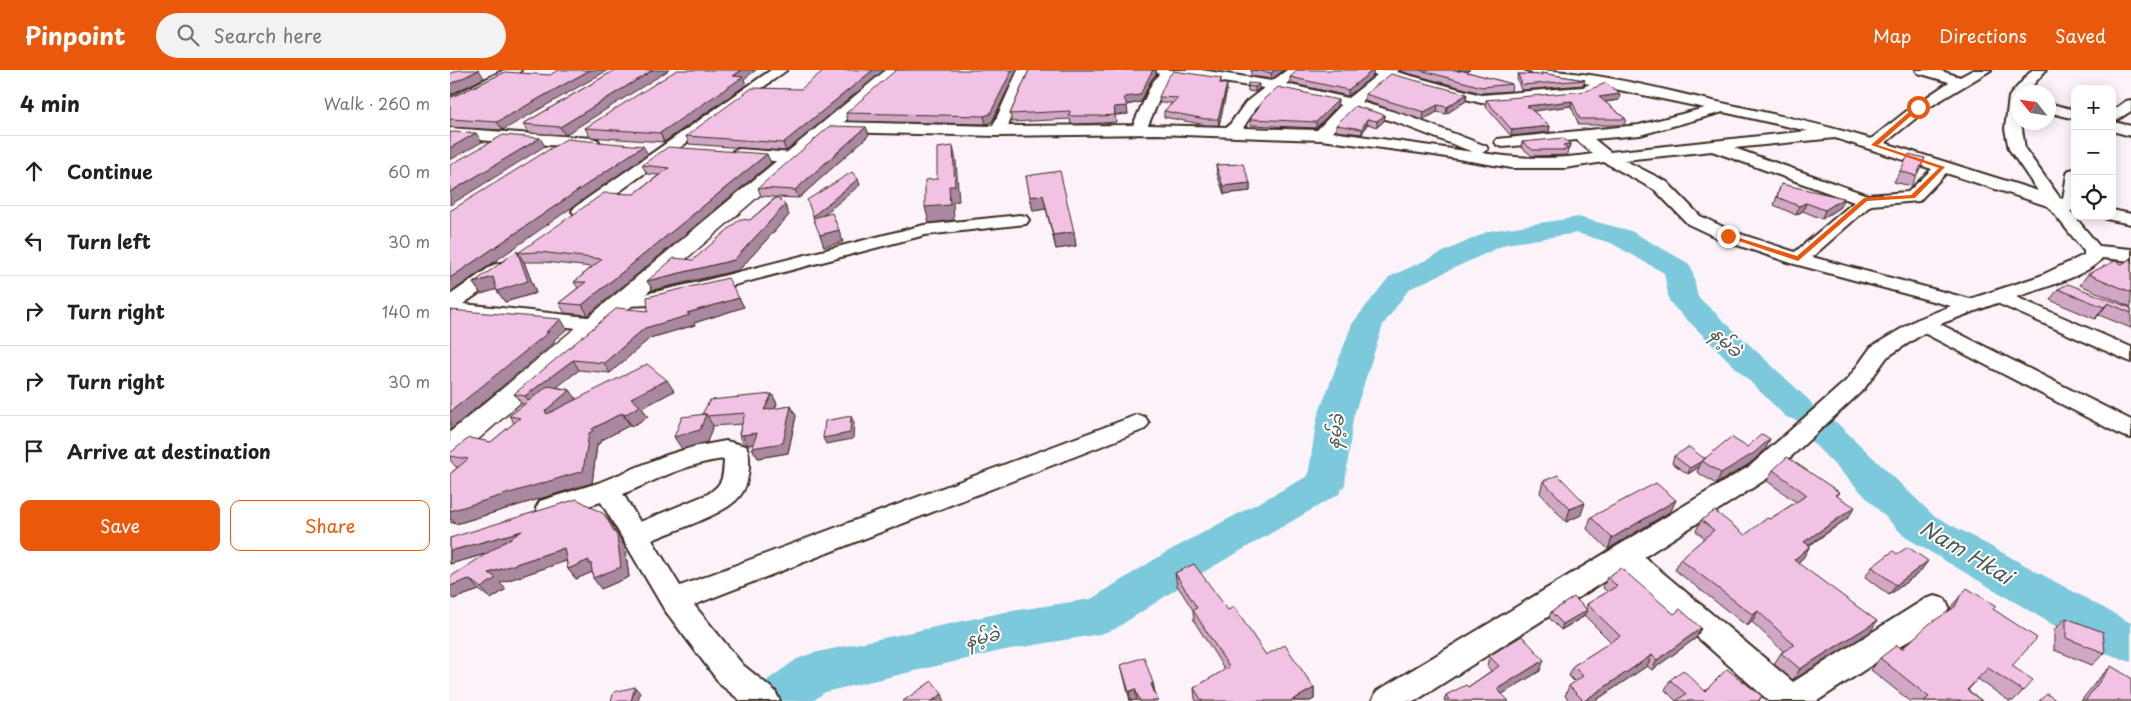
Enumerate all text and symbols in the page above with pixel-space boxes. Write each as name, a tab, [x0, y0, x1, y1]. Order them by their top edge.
search box	[156, 13, 506, 58]
text: Pinpoint	[25, 17, 126, 53]
icon: search	[174, 21, 202, 49]
text: Search here	[214, 21, 322, 49]
text: Map	[1873, 22, 1911, 49]
text: Directions	[1939, 22, 2027, 49]
text: Saved	[2055, 22, 2106, 49]
north arrow	[2011, 85, 2056, 130]
map controls	[2071, 85, 2116, 220]
button: +	[2071, 85, 2116, 130]
text: 4 min	[20, 87, 80, 119]
text: Walk · 260 m	[324, 91, 430, 115]
route start	[1907, 96, 1930, 119]
button: −	[2071, 130, 2116, 175]
icon: ahead	[20, 157, 48, 185]
text: Continue	[67, 157, 153, 185]
text: 60 m	[388, 159, 430, 183]
button: locate	[2071, 175, 2116, 220]
route end	[1717, 225, 1740, 248]
icon: left	[20, 227, 48, 255]
text: Turn left	[67, 227, 151, 255]
text: 30 m	[388, 229, 430, 253]
icon: right	[20, 297, 48, 325]
text: Turn right	[67, 297, 165, 325]
text: 140 m	[382, 299, 430, 323]
water label: နမ့်ခဲ	[1703, 319, 1749, 365]
icon: right	[20, 367, 48, 395]
text: Turn right	[67, 367, 165, 395]
text: 30 m	[388, 369, 430, 393]
water label: နမ့်ခဲ	[1317, 411, 1354, 451]
icon: arrive	[20, 437, 48, 465]
text: Arrive at destination	[67, 437, 271, 465]
button: Save	[20, 500, 220, 551]
button: Share	[230, 500, 430, 551]
water label: Nam Hkai	[1915, 511, 2022, 593]
water label: နမ့်ခဲ	[962, 619, 1003, 656]

